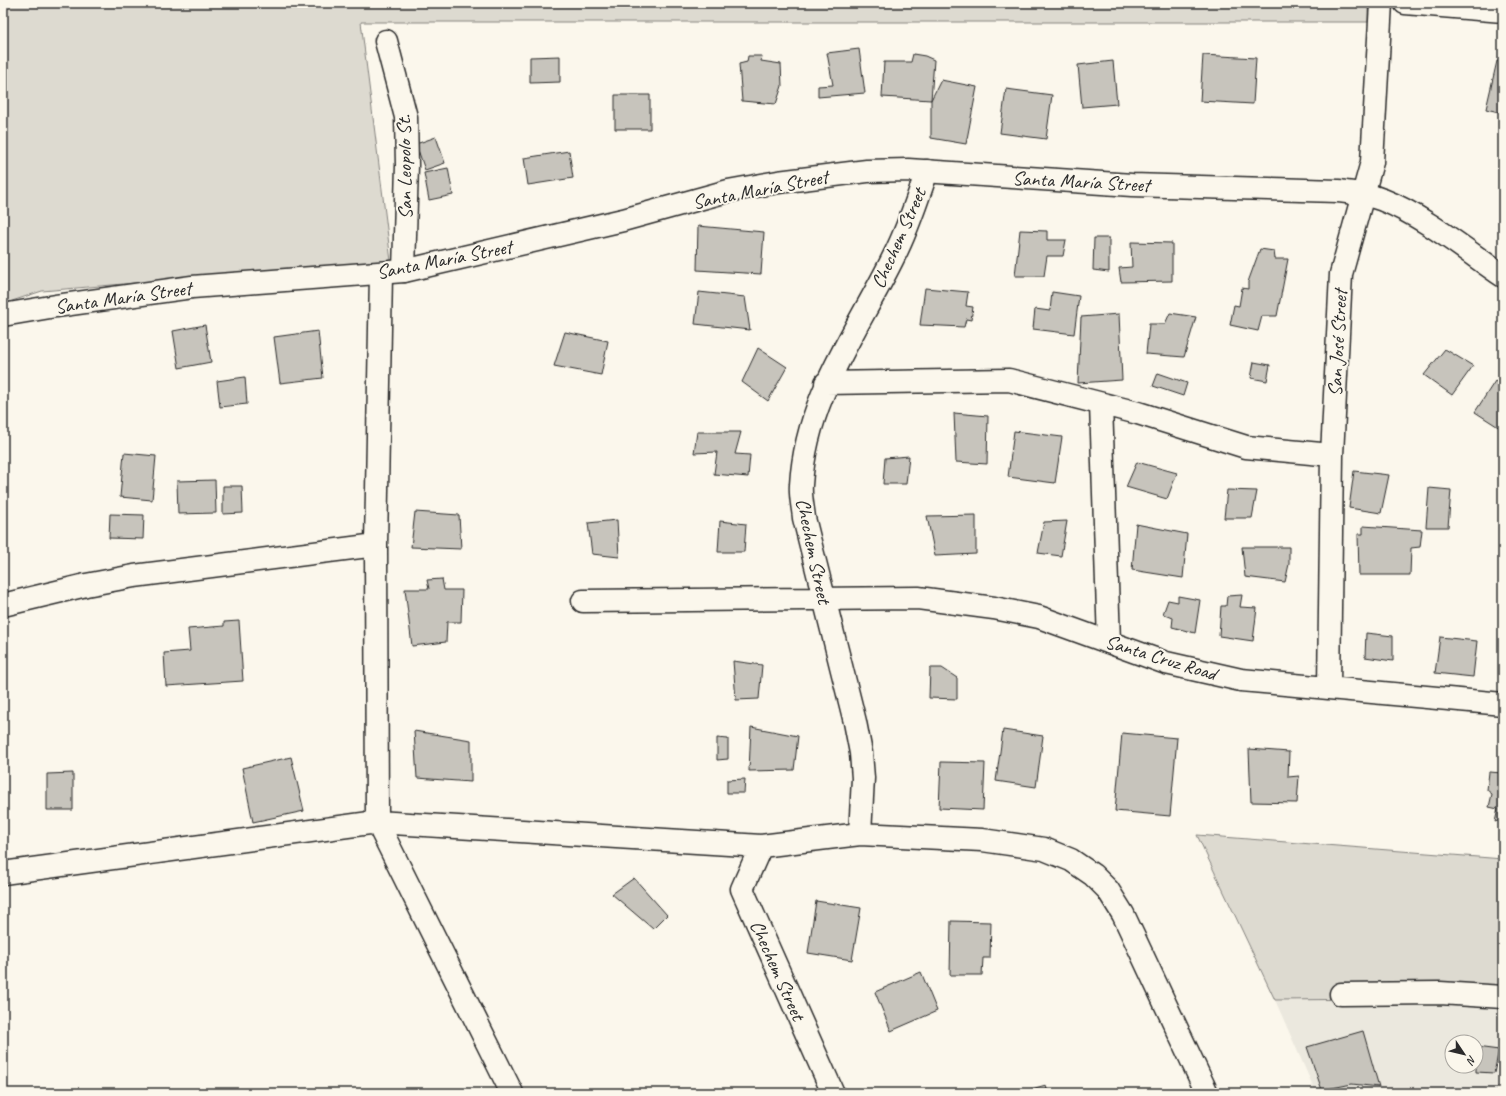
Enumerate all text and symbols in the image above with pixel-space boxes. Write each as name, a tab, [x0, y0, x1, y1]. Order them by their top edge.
street label: San Leopolo St.	[391, 114, 418, 220]
street label: Santa María Street	[690, 163, 833, 215]
street label: Santa María Street	[1012, 165, 1154, 198]
street label: Chechem Street	[865, 182, 933, 292]
street label: Santa María Street	[374, 233, 517, 285]
street label: Santa María Street	[53, 275, 196, 319]
street label: San José Street	[1322, 286, 1353, 397]
street label: Chechem Street	[790, 496, 837, 608]
street label: Santa Cruz Road	[1102, 629, 1222, 687]
street label: Chechem Street	[744, 916, 812, 1026]
north arrow	[1444, 1034, 1484, 1074]
text: N	[1463, 1053, 1480, 1068]

